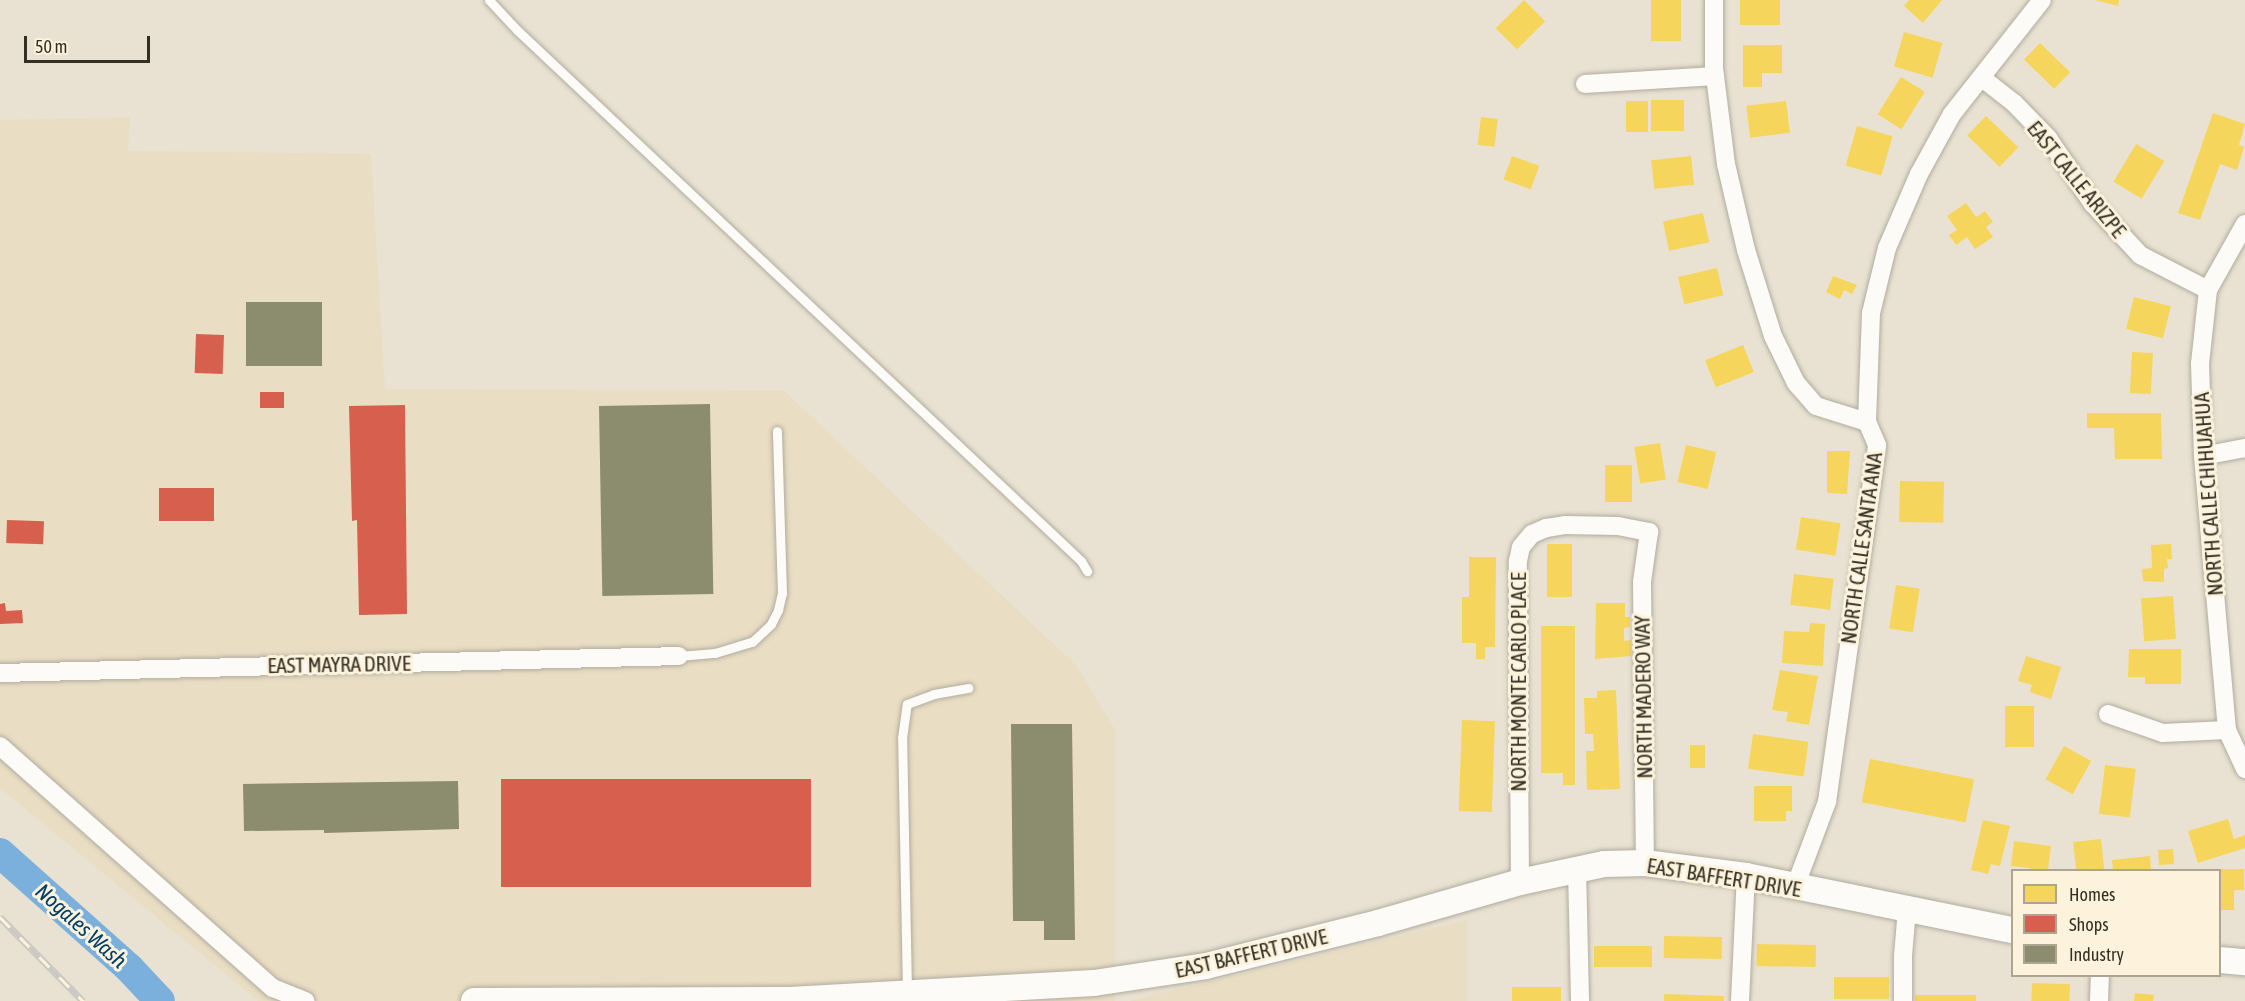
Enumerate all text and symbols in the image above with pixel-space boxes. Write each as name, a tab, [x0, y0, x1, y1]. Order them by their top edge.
scale bar	[27, 24, 153, 62]
text: 50 m	[35, 36, 67, 57]
street label: EAST CALLE ARIZPE	[2022, 116, 2132, 242]
street label: NORTH CALLE CHIHUAHUA	[2188, 391, 2228, 597]
street label: NORTH CALLE SANTA ANA	[1835, 451, 1887, 645]
street label: NORTH MONTE CARLO PLACE	[1505, 572, 1531, 792]
street label: NORTH MADERO WAY	[1629, 615, 1657, 779]
street label: EAST MAYRA DRIVE	[267, 650, 411, 678]
street label: EAST BAFFERT DRIVE	[1645, 852, 1803, 902]
legend	[2011, 869, 2221, 977]
water label: Nogales Wash	[30, 878, 132, 974]
text: Homes	[2069, 884, 2115, 905]
text: Shops	[2069, 914, 2109, 935]
street label: EAST BAFFERT DRIVE	[1172, 923, 1330, 983]
text: Industry	[2069, 944, 2124, 965]

